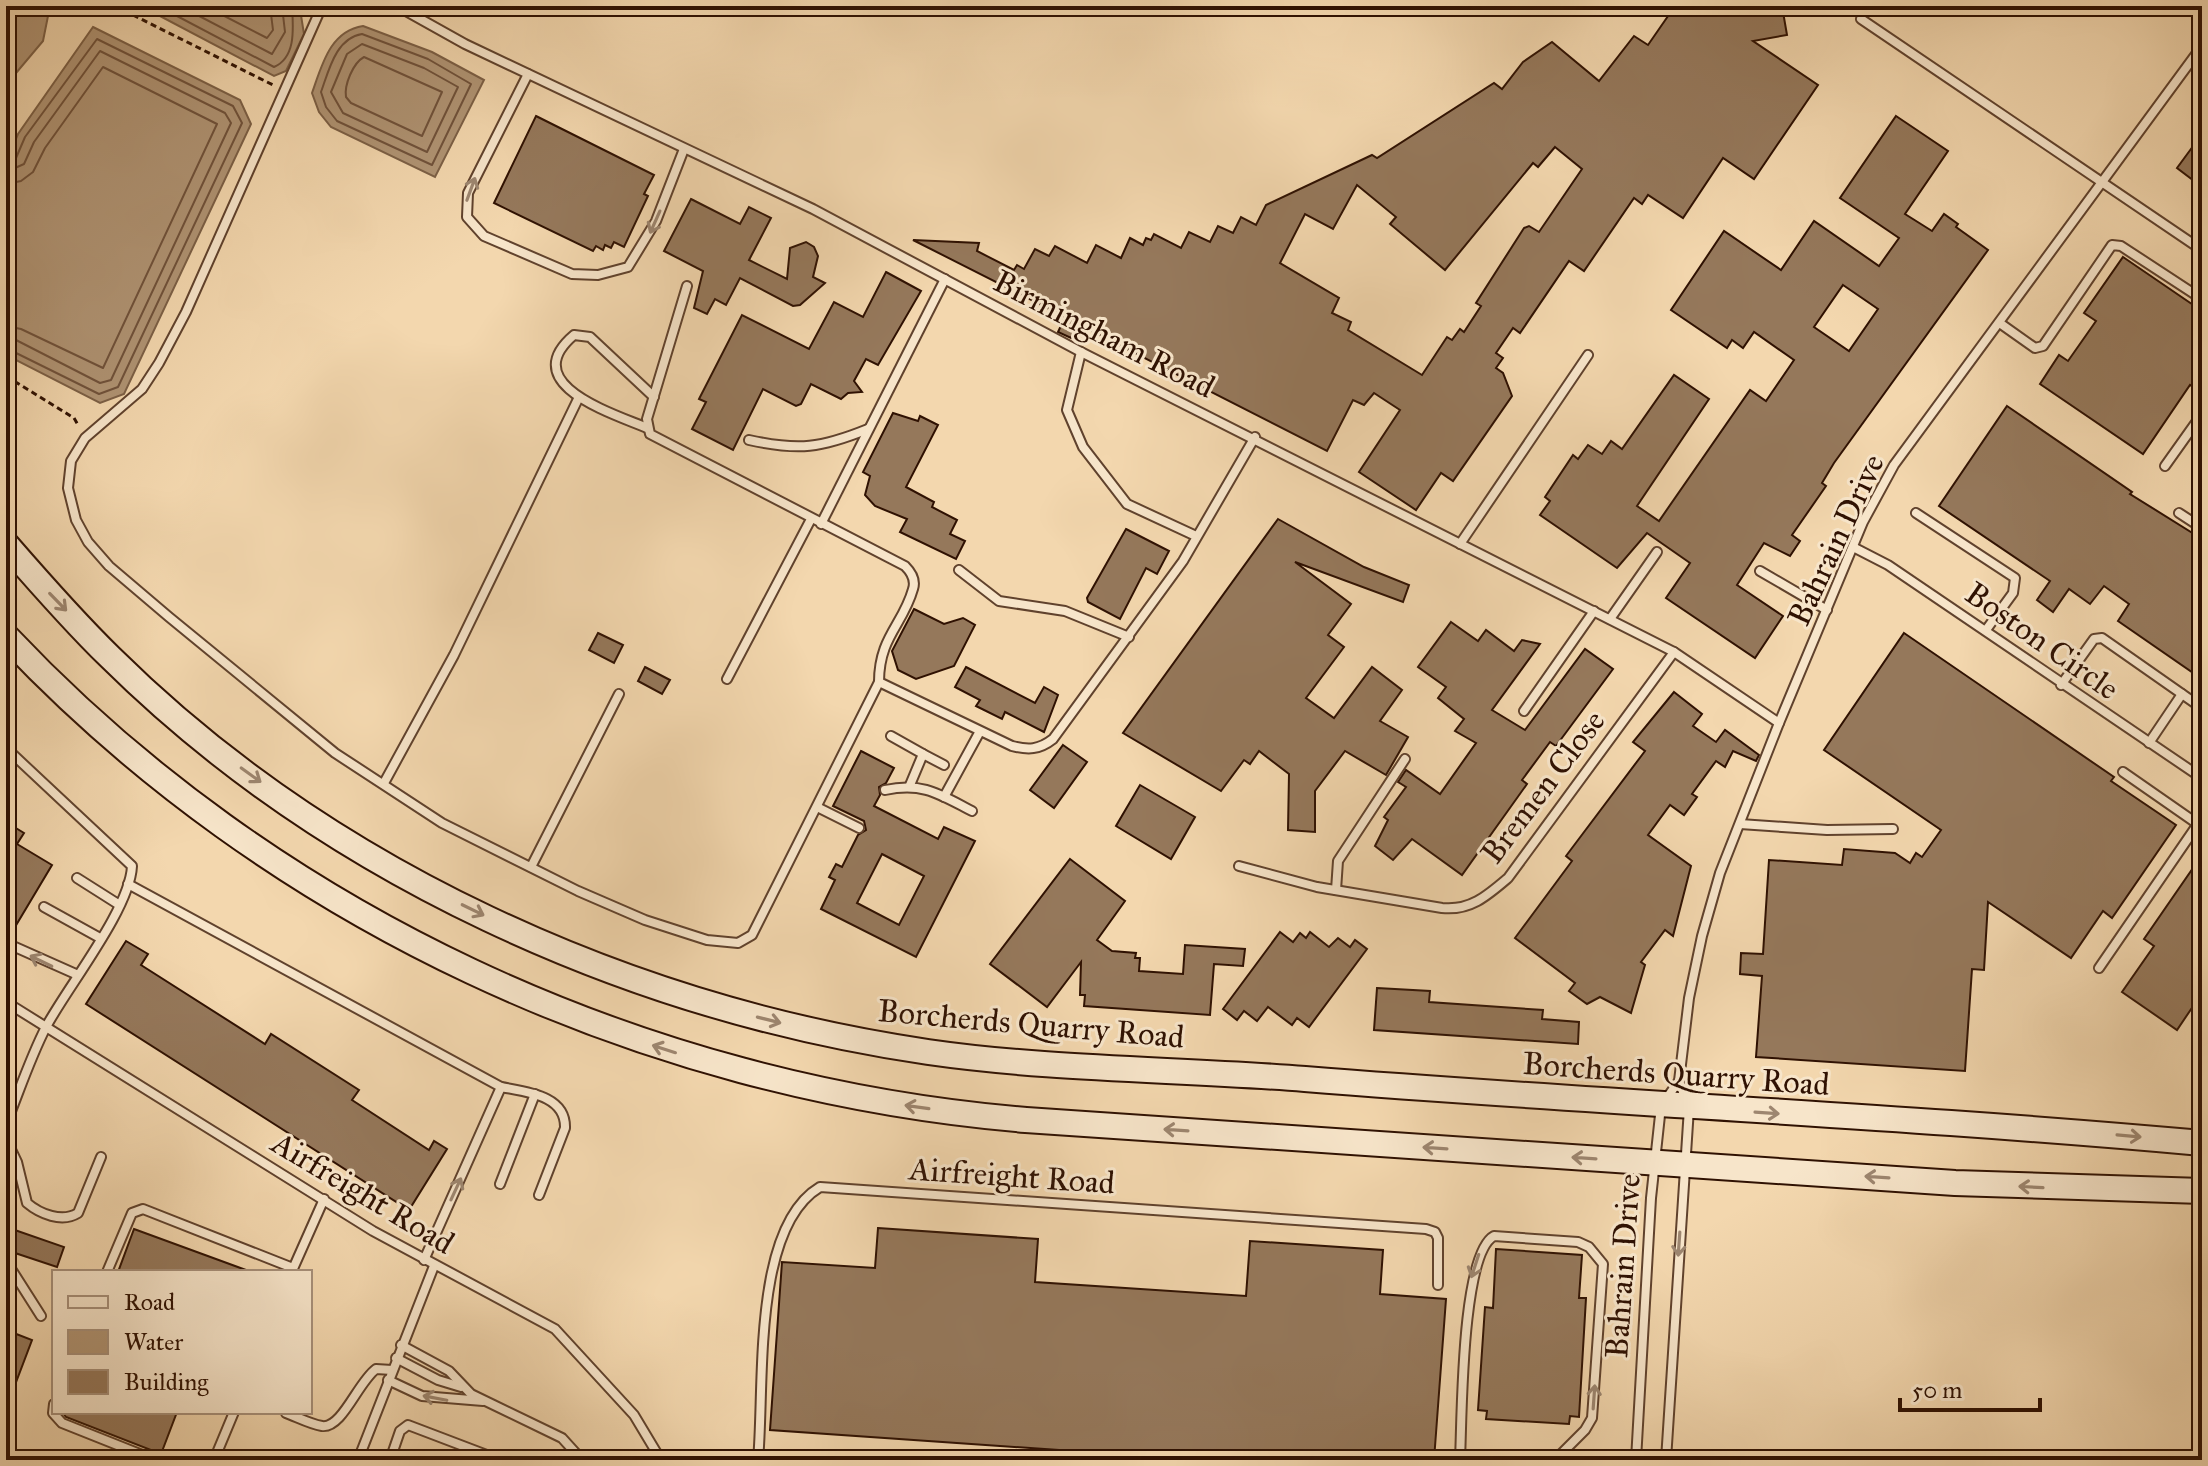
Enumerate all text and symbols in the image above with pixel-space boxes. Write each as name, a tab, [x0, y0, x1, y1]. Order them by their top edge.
one-way arrow	[465, 177, 479, 202]
one-way arrow	[647, 210, 662, 234]
street label: Birmingham Road	[987, 261, 1221, 407]
street label: Bahrain Drive	[1779, 448, 1893, 632]
street label: Boston Circle	[1958, 574, 2126, 708]
one-way arrow	[48, 592, 67, 612]
street label: Bremen Close	[1473, 703, 1613, 871]
one-way arrow	[240, 766, 261, 783]
one-way arrow	[461, 903, 485, 918]
one-way arrow	[30, 952, 53, 967]
street label: Borcherds Quarry Road	[876, 991, 1186, 1057]
one-way arrow	[755, 1013, 781, 1028]
one-way arrow	[651, 1040, 676, 1055]
street label: Borcherds Quarry Road	[1521, 1044, 1831, 1104]
one-way arrow	[905, 1099, 930, 1114]
one-way arrow	[1753, 1106, 1780, 1121]
street label: Airfreight Road	[263, 1122, 461, 1263]
one-way arrow	[1163, 1122, 1190, 1137]
one-way arrow	[2115, 1129, 2142, 1144]
one-way arrow	[1422, 1140, 1449, 1155]
street label: Airfreight Road	[906, 1149, 1116, 1203]
one-way arrow	[1571, 1150, 1598, 1165]
one-way arrow	[1864, 1169, 1891, 1184]
street label: Bahrain Drive	[1597, 1172, 1649, 1360]
one-way arrow	[449, 1178, 464, 1202]
one-way arrow	[2018, 1179, 2045, 1194]
one-way arrow	[1671, 1230, 1686, 1257]
one-way arrow	[1467, 1253, 1482, 1278]
legend	[52, 1270, 312, 1414]
text: Road	[124, 1287, 175, 1317]
text: Water	[124, 1327, 183, 1357]
scale bar	[1900, 1362, 2040, 1412]
text: Building	[124, 1367, 209, 1397]
text: 50 m	[1912, 1375, 1962, 1405]
one-way arrow	[1587, 1384, 1602, 1411]
one-way arrow	[422, 1389, 448, 1404]

